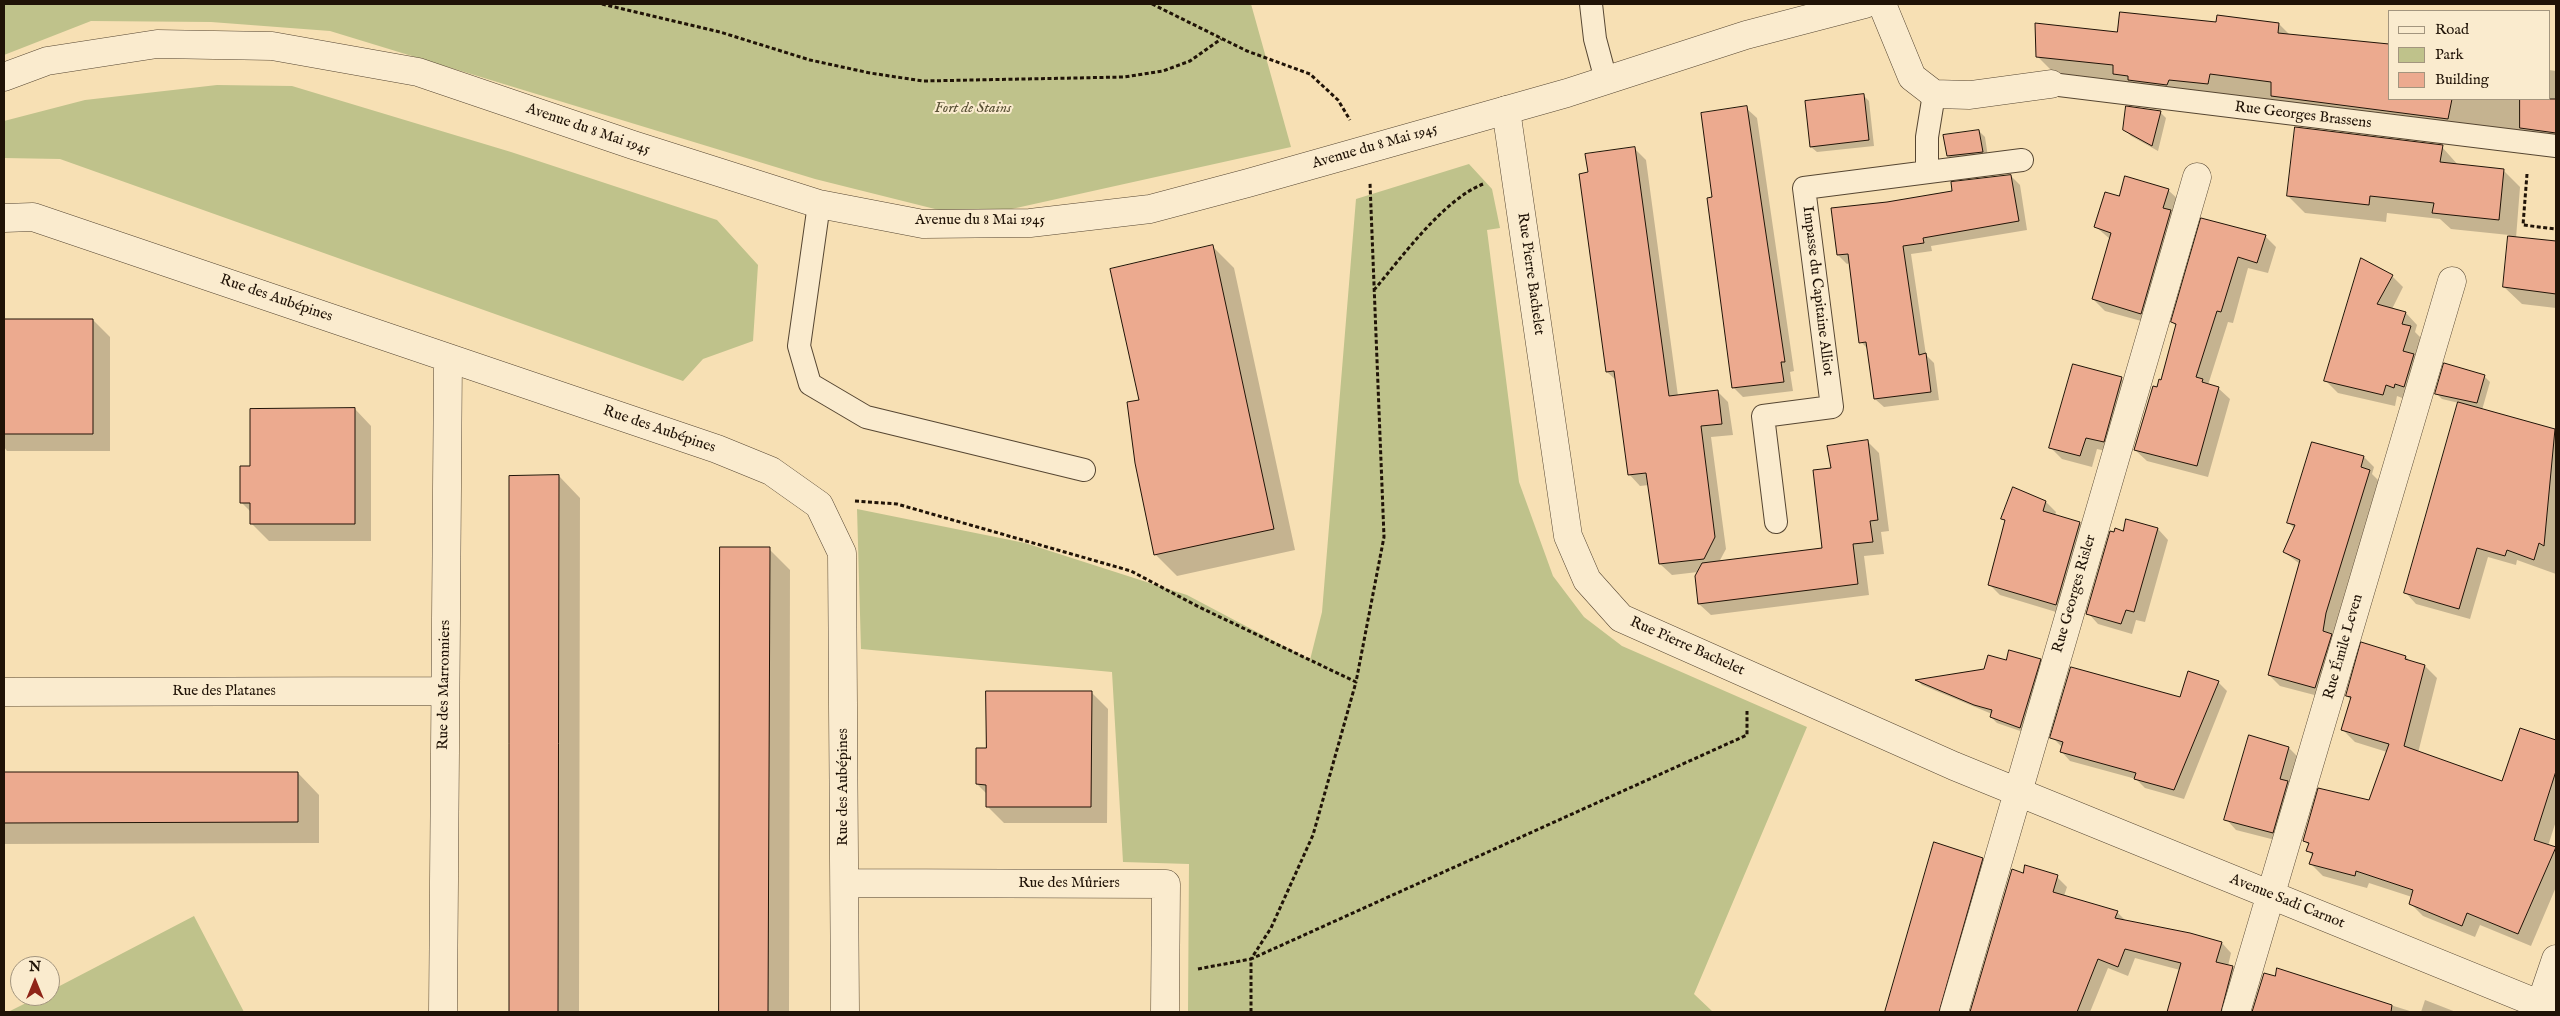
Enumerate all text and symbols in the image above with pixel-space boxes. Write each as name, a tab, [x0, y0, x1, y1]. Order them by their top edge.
legend	[2388, 10, 2550, 100]
text: Road	[2435, 20, 2469, 39]
text: Park	[2435, 45, 2464, 64]
text: Building	[2435, 70, 2489, 89]
street label: Rue Georges Brassens	[2234, 99, 2372, 133]
street label: Avenue du 8 Mai 1945	[524, 100, 652, 160]
park label: Fort de Stains	[935, 100, 1011, 118]
street label: Avenue du 8 Mai 1945	[1310, 120, 1440, 174]
street label: Impasse du Capitaine Alliot	[1798, 205, 1836, 377]
street label: Avenue du 8 Mai 1945	[915, 212, 1045, 230]
street label: Rue Pierre Bachelet	[1512, 212, 1548, 336]
street label: Rue des Aubépines	[217, 271, 335, 327]
street label: Rue des Aubépines	[600, 402, 718, 458]
street label: Rue Georges Risler	[2049, 533, 2101, 655]
street label: Rue Émile Leven	[2320, 592, 2368, 702]
street label: Rue Pierre Bachelet	[1627, 614, 1747, 680]
street label: Rue des Marronniers	[435, 620, 455, 750]
street label: Rue des Platanes	[172, 683, 276, 701]
street label: Rue des Aubépines	[835, 728, 853, 846]
street label: Avenue Sadi Carnot	[2227, 871, 2347, 933]
street label: Rue des Mûriers	[1018, 875, 1120, 893]
north arrow	[10, 956, 60, 1006]
text: N	[29, 958, 41, 976]

